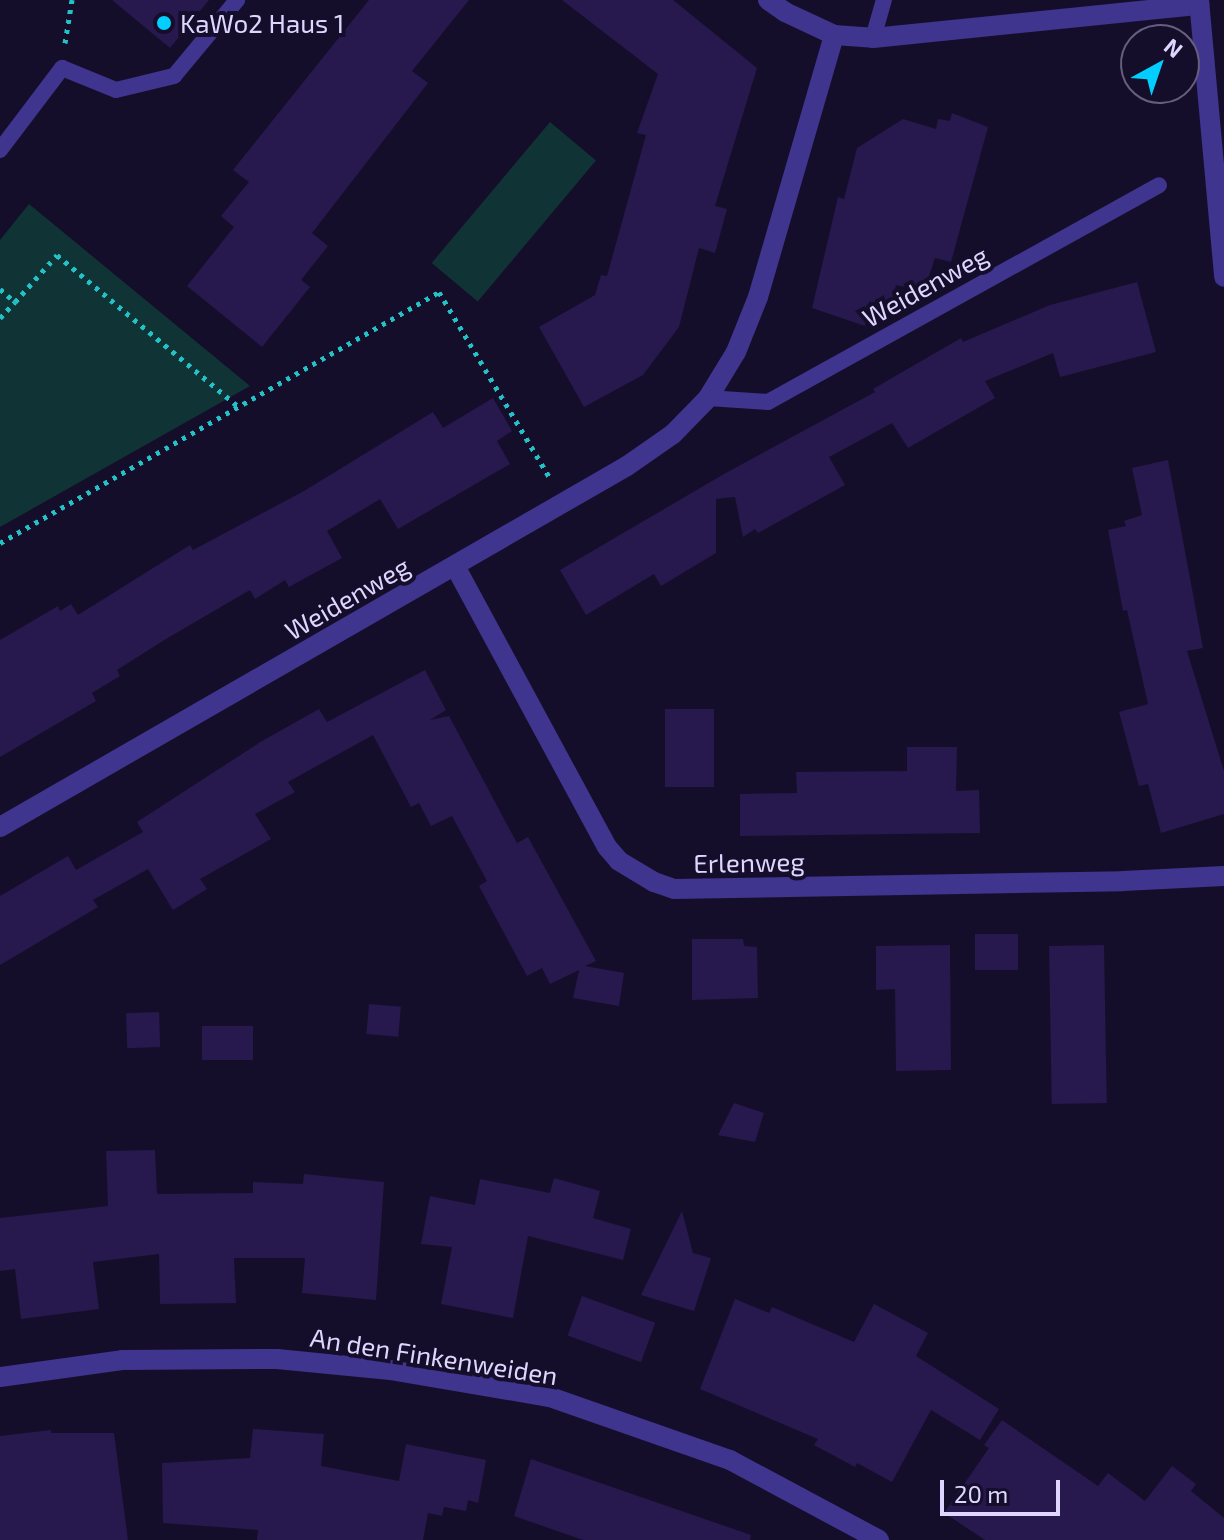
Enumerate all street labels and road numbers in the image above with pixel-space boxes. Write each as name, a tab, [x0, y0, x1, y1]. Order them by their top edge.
street label: Weidenweg	[857, 239, 993, 333]
street label: Weidenweg	[279, 550, 415, 646]
street label: Erlenweg	[693, 845, 805, 879]
street label: An den Finkenweiden	[308, 1321, 560, 1391]

